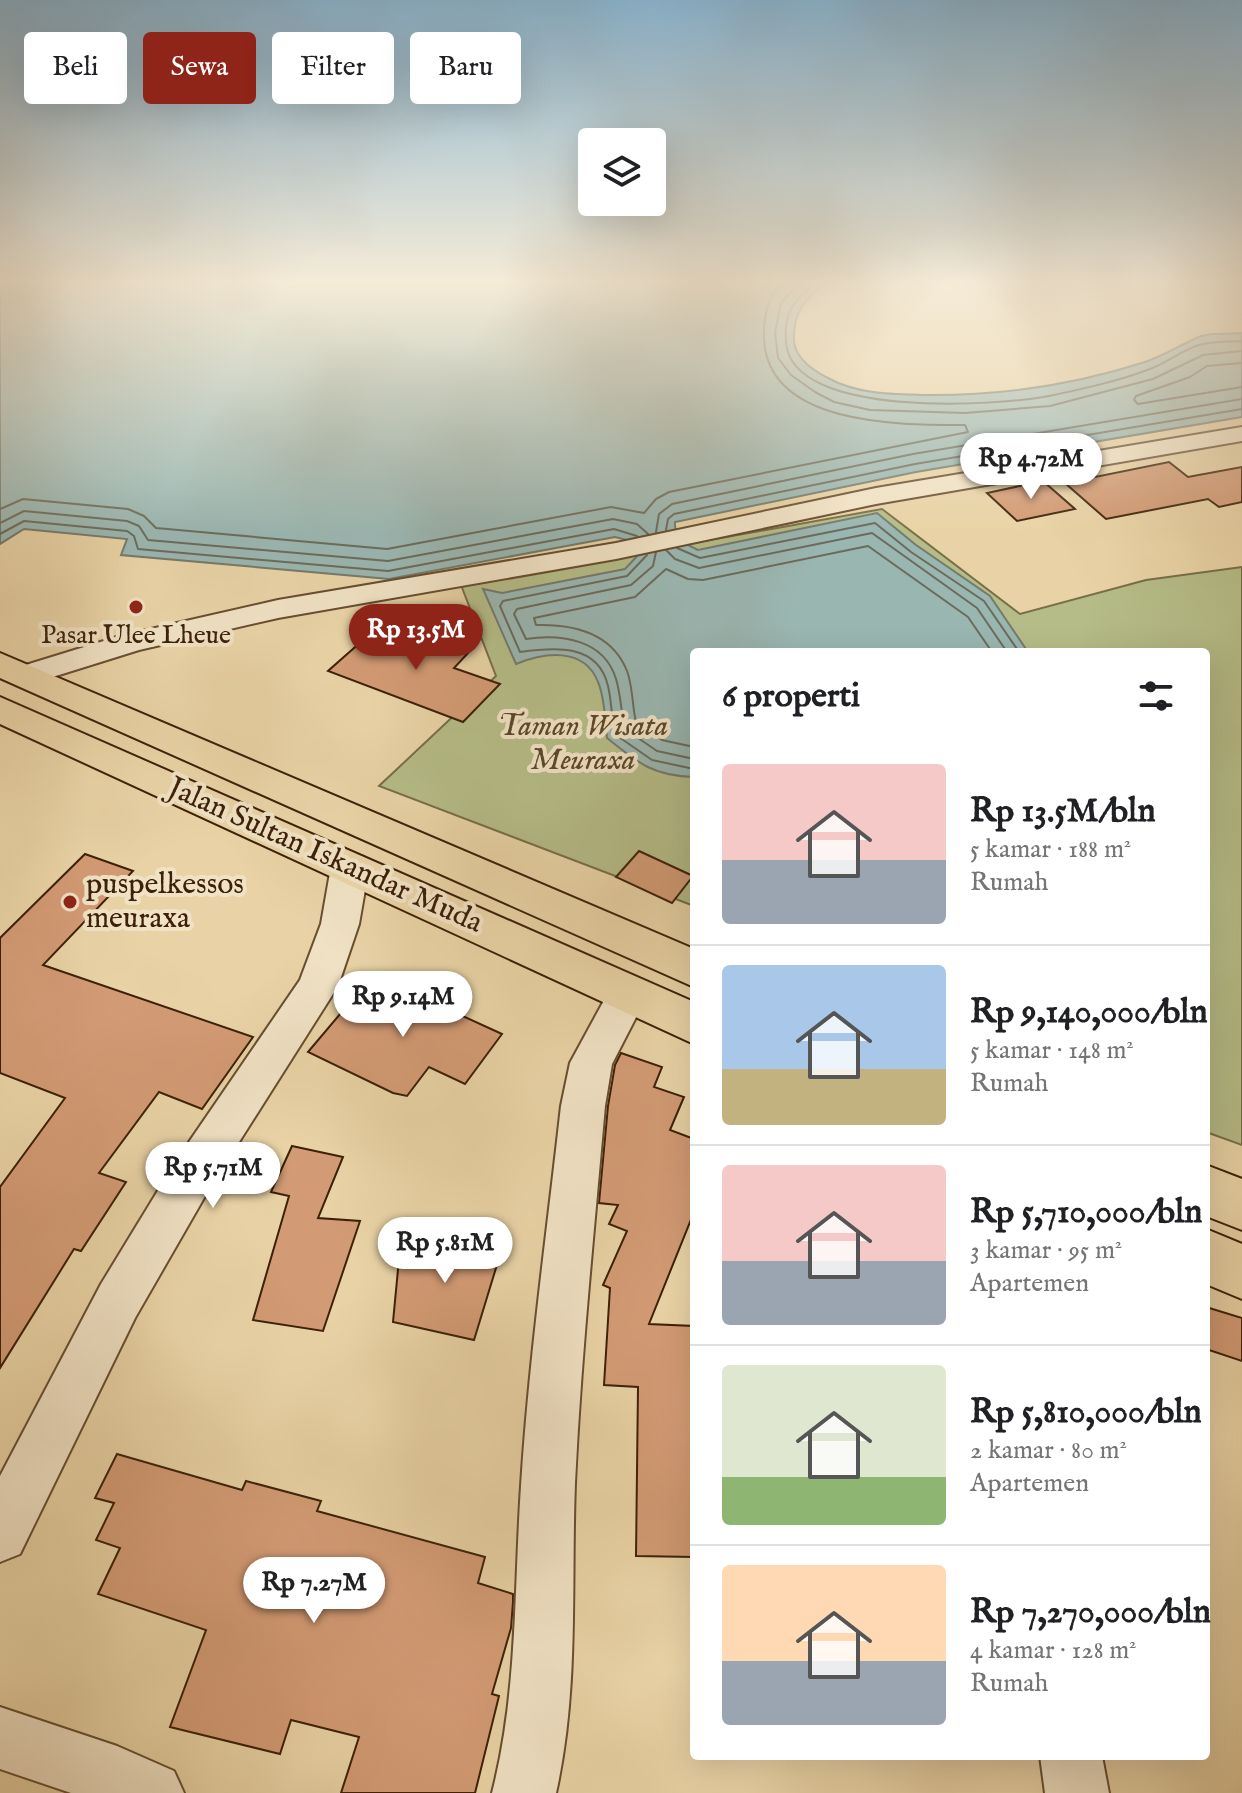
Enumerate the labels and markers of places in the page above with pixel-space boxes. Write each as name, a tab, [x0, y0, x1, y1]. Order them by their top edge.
pin: Rp 4.72M	[948, 433, 1114, 501]
marker: Pasar Ulee Lheue	[127, 598, 145, 616]
pin: Rp 13.5M	[333, 604, 499, 672]
place label: Pasar Ulee Lheue	[41, 619, 231, 652]
place label: puspelkessos meuraxa	[86, 866, 244, 938]
marker: puspelkessos meuraxa	[61, 893, 79, 911]
pin: Rp 9.14M	[320, 971, 486, 1039]
pin: Rp 5.71M	[130, 1142, 296, 1210]
pin: Rp 5.81M	[362, 1217, 528, 1285]
pin: Rp 7.27M	[231, 1557, 397, 1625]

